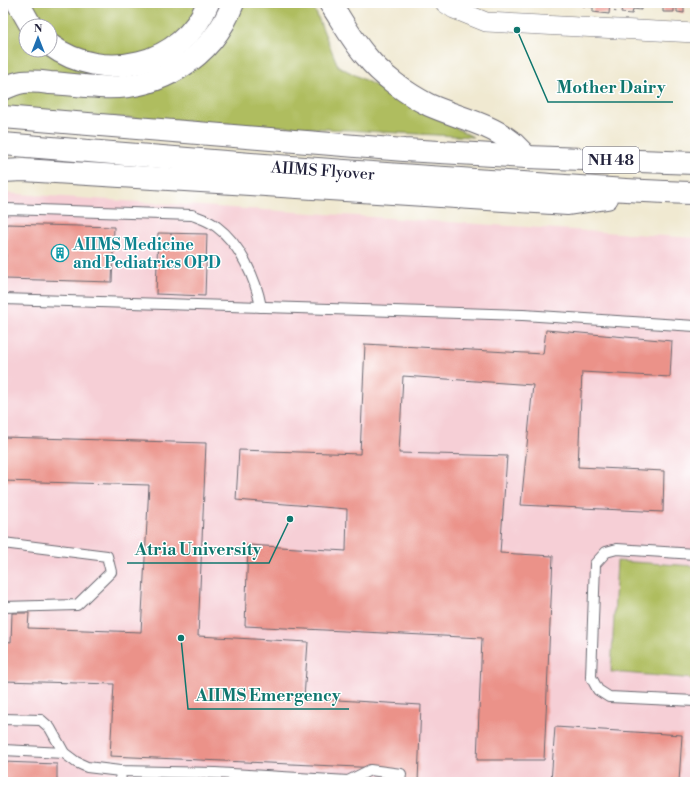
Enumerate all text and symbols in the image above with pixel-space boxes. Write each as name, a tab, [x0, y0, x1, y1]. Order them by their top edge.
north arrow	[18, 18, 58, 58]
text: N	[34, 22, 43, 36]
callout: Mother Dairy	[548, 73, 673, 102]
text: Mother Dairy	[557, 77, 666, 99]
road number: NH 48	[583, 147, 639, 173]
street label: AIIMS Flyover	[269, 157, 376, 185]
place label: AIIMS Medicine and Pediatrics OPD	[72, 235, 221, 273]
building icon: AIIMS Medicine and Pediatrics OPD	[50, 243, 70, 263]
callout: Atria University	[127, 534, 269, 563]
text: Atria University	[134, 539, 262, 561]
callout: AIIMS Emergency	[188, 680, 349, 709]
text: AIIMS Emergency	[195, 685, 341, 707]

